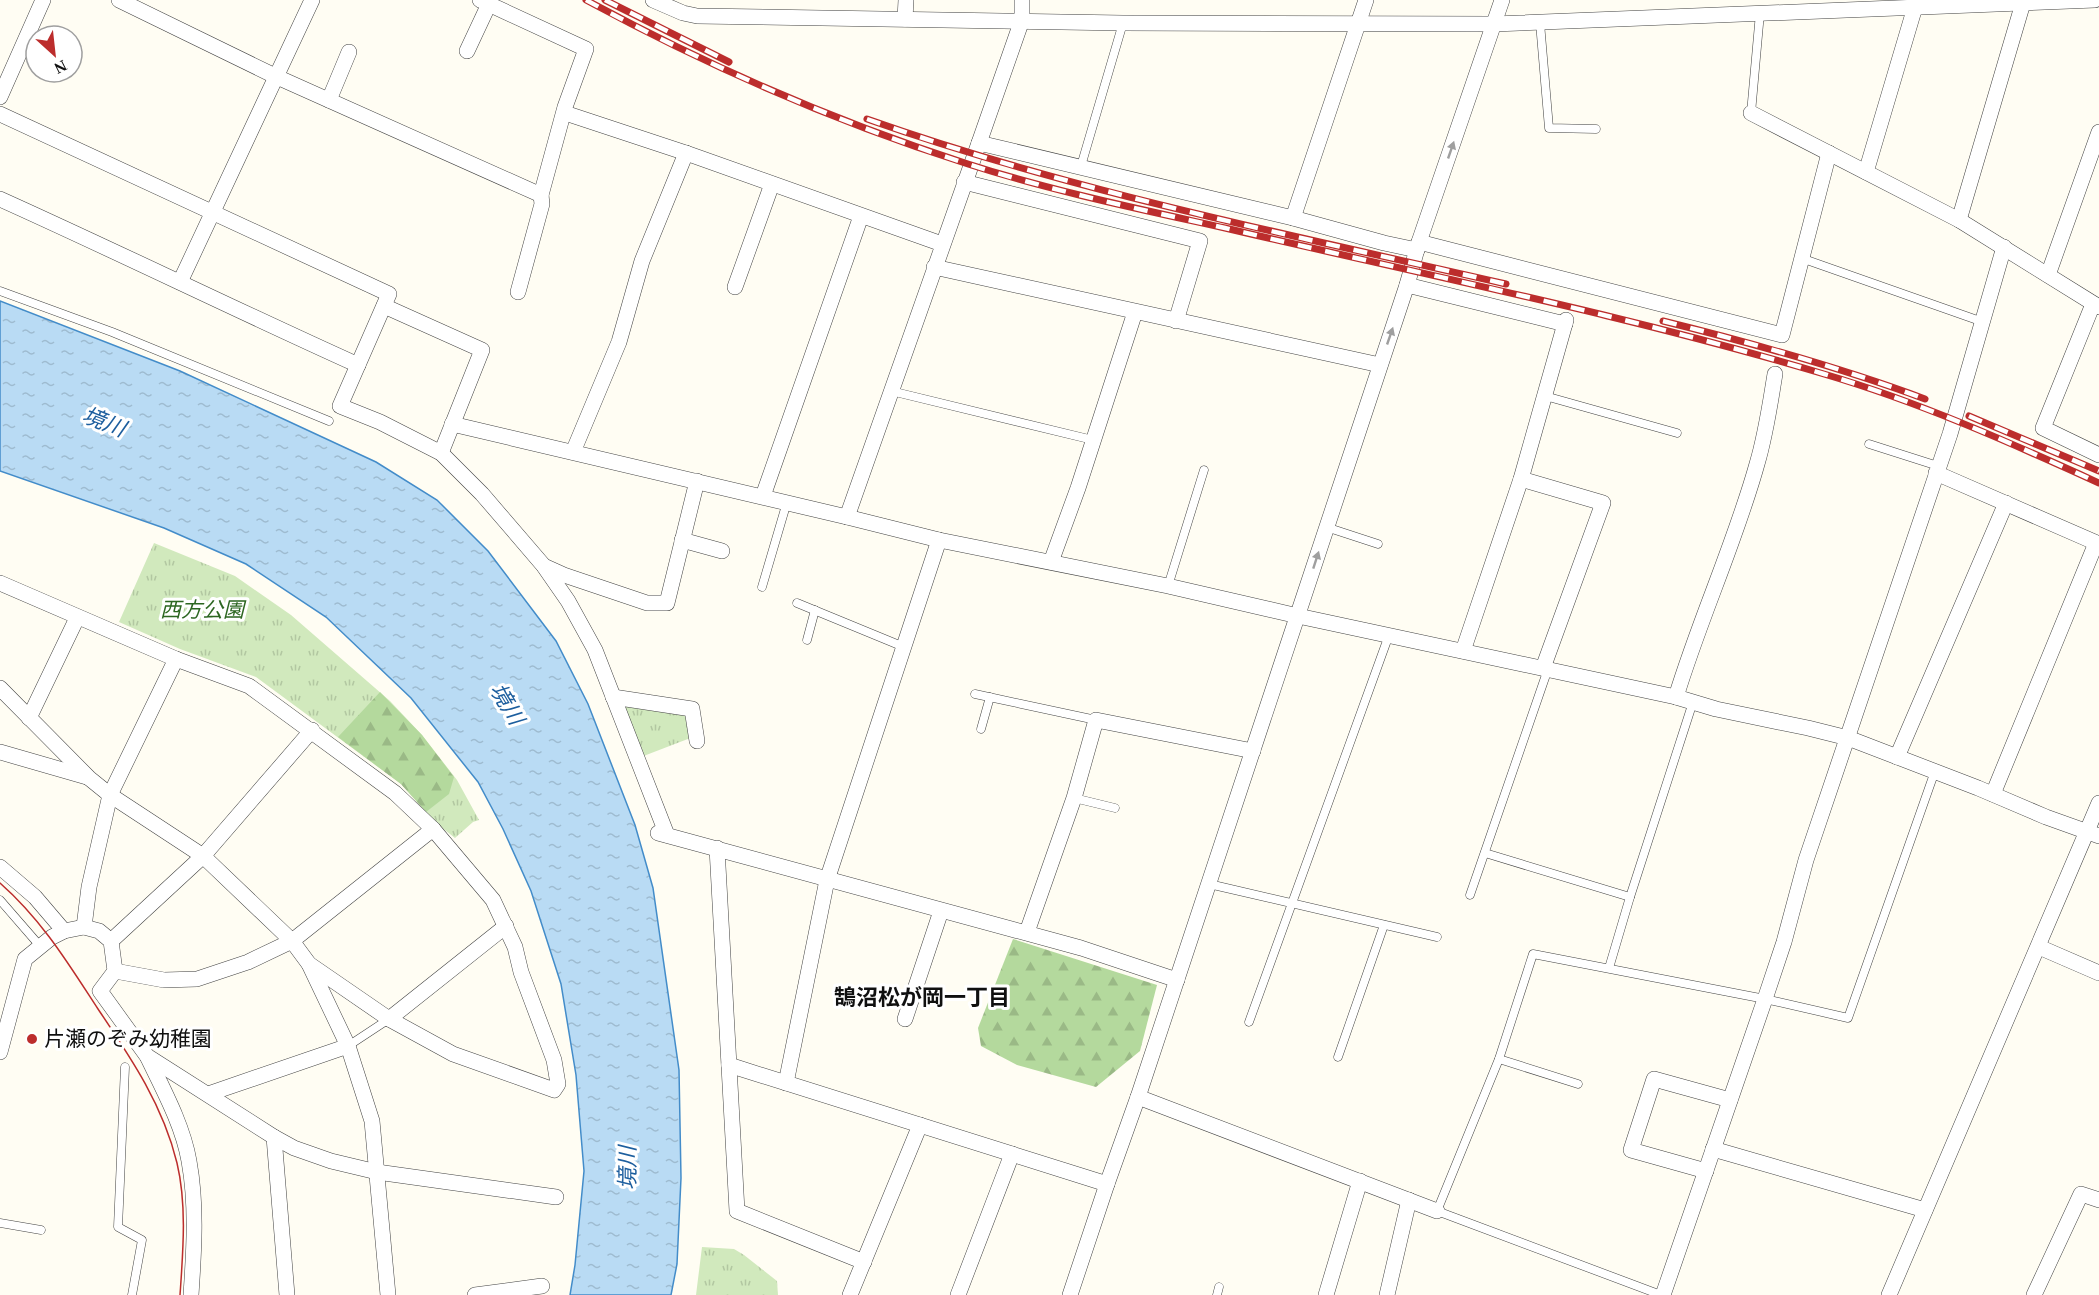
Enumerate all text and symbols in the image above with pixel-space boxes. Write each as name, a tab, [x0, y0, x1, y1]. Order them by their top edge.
north arrow	[24, 24, 84, 84]
text: N	[51, 57, 70, 77]
one-way arrow	[1446, 141, 1456, 159]
one-way arrow	[1386, 326, 1395, 344]
water label: 境川	[79, 402, 131, 442]
one-way arrow	[1311, 551, 1321, 569]
park label: 西方公園	[160, 598, 247, 622]
water label: 境川	[485, 679, 530, 731]
district label: 鵠沼松が岡一丁目	[834, 985, 1010, 1010]
place label: 片瀬のぞみ幼稚園	[44, 1027, 212, 1051]
marker: 片瀬のぞみ幼稚園	[25, 1032, 39, 1046]
water label: 境川	[615, 1144, 640, 1190]

